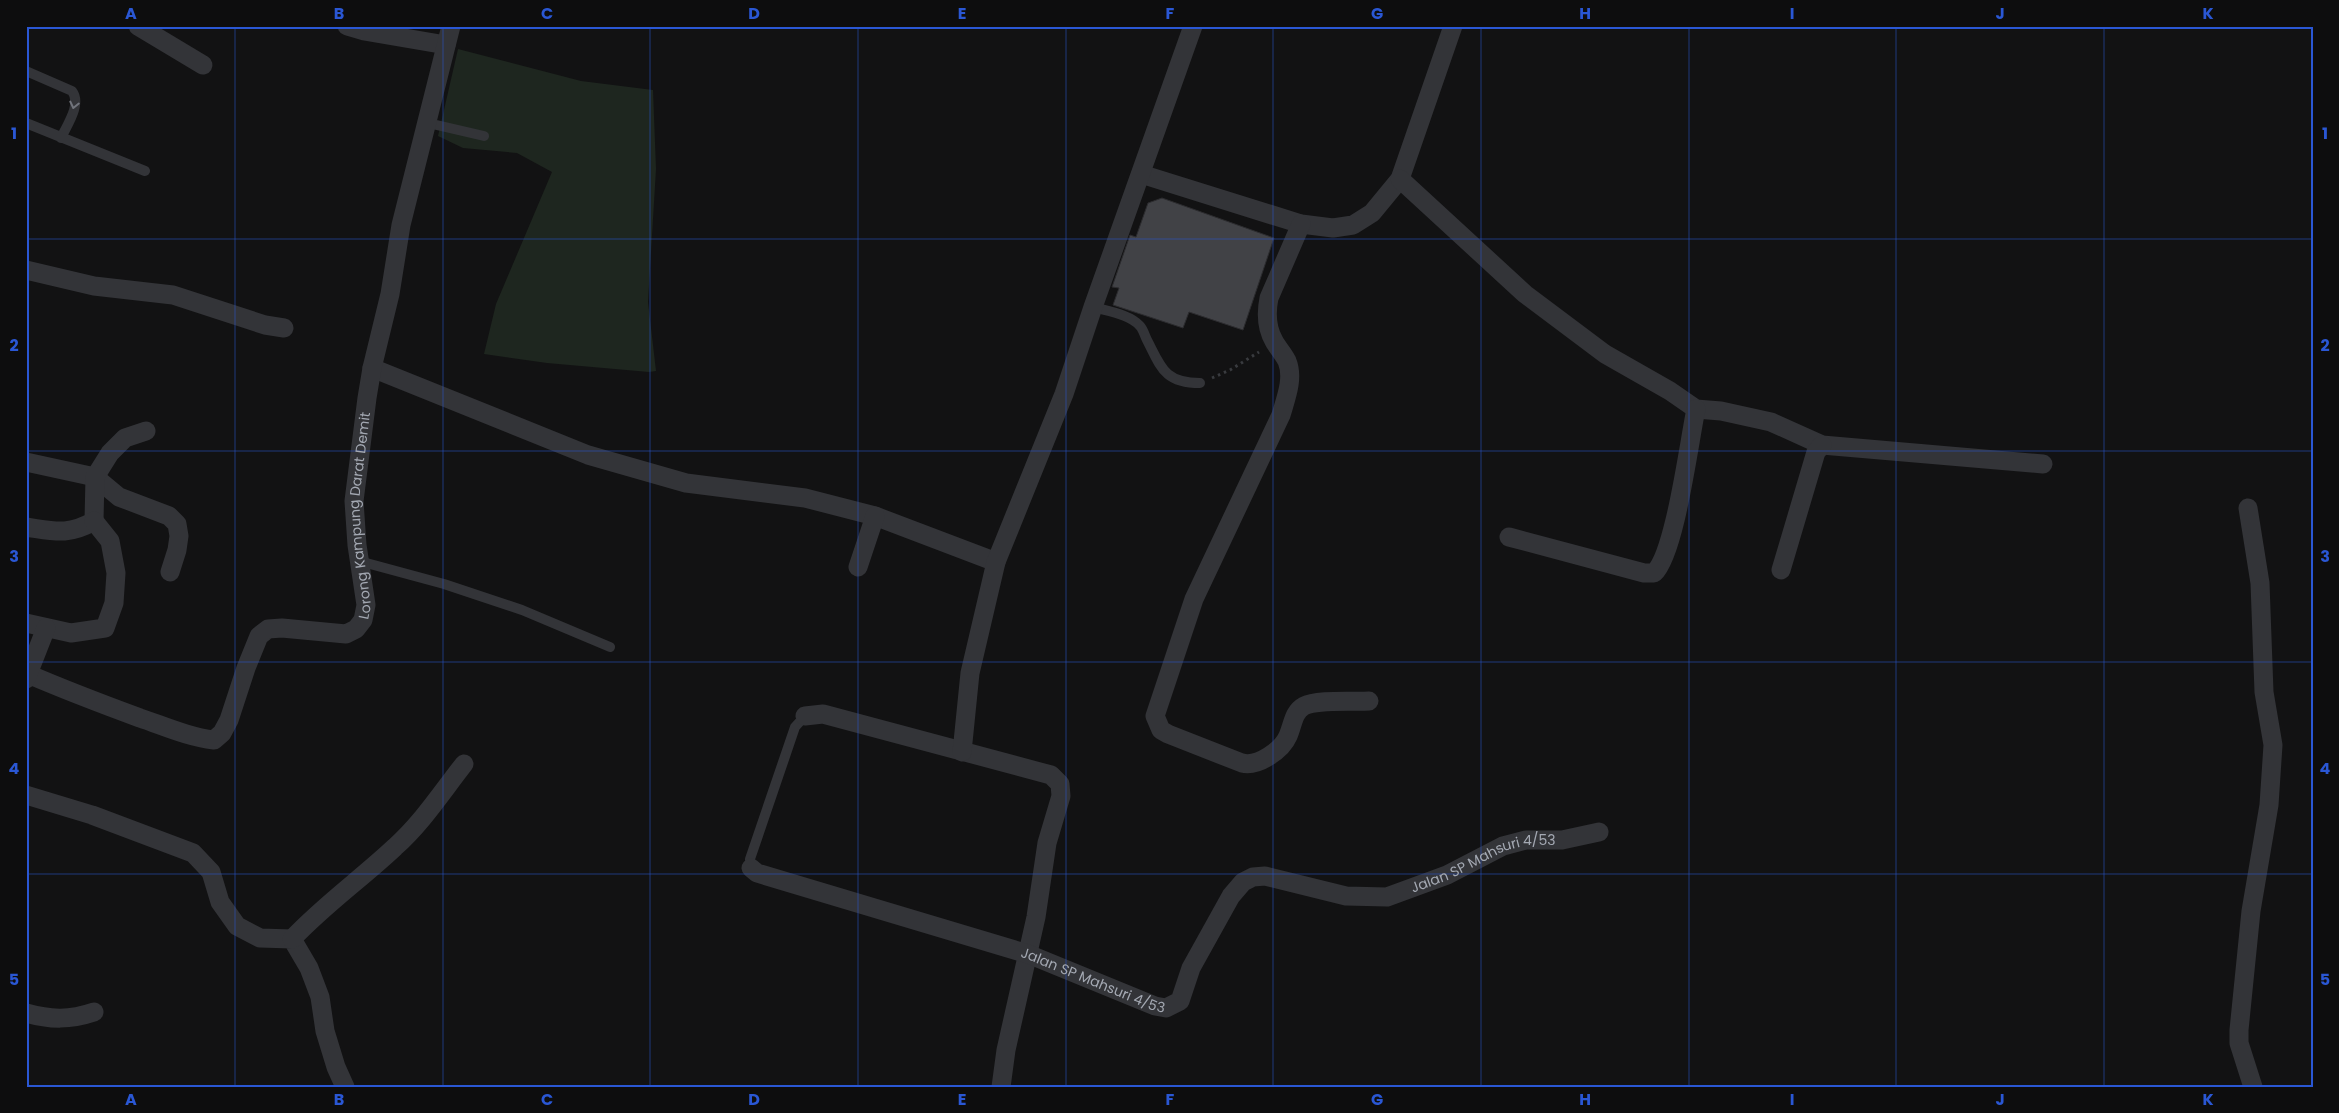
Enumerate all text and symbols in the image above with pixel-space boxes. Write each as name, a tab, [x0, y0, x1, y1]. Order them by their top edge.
text: A	[125, 2, 137, 25]
text: B	[334, 2, 344, 25]
text: C	[541, 2, 553, 25]
text: D	[748, 2, 760, 25]
text: E	[958, 2, 966, 25]
text: F	[1166, 2, 1175, 25]
text: G	[1371, 2, 1383, 25]
text: H	[1579, 2, 1591, 25]
text: I	[1790, 2, 1794, 25]
text: J	[1995, 2, 2005, 25]
text: K	[2202, 2, 2214, 25]
one-way arrow	[69, 101, 80, 110]
text: 1	[11, 122, 17, 145]
text: 1	[2322, 122, 2328, 145]
text: 2	[9, 334, 19, 357]
text: 2	[2320, 334, 2330, 357]
street label: Lorong Kampung Darat Demit	[344, 411, 376, 621]
text: 3	[9, 545, 19, 568]
text: 3	[2320, 545, 2330, 568]
text: 4	[9, 757, 20, 780]
text: 4	[2320, 757, 2331, 780]
street label: Jalan SP Mahsuri 4/53	[1408, 830, 1555, 897]
street label: Jalan SP Mahsuri 4/53	[1019, 942, 1167, 1018]
text: 5	[9, 968, 19, 991]
text: 5	[2320, 968, 2330, 991]
text: A	[125, 1088, 137, 1111]
text: B	[334, 1088, 344, 1111]
text: C	[541, 1088, 553, 1111]
text: D	[748, 1088, 760, 1111]
text: E	[958, 1088, 966, 1111]
text: F	[1166, 1088, 1175, 1111]
text: G	[1371, 1088, 1383, 1111]
text: H	[1579, 1088, 1591, 1111]
text: I	[1790, 1088, 1794, 1111]
text: J	[1995, 1088, 2005, 1111]
text: K	[2202, 1088, 2214, 1111]

